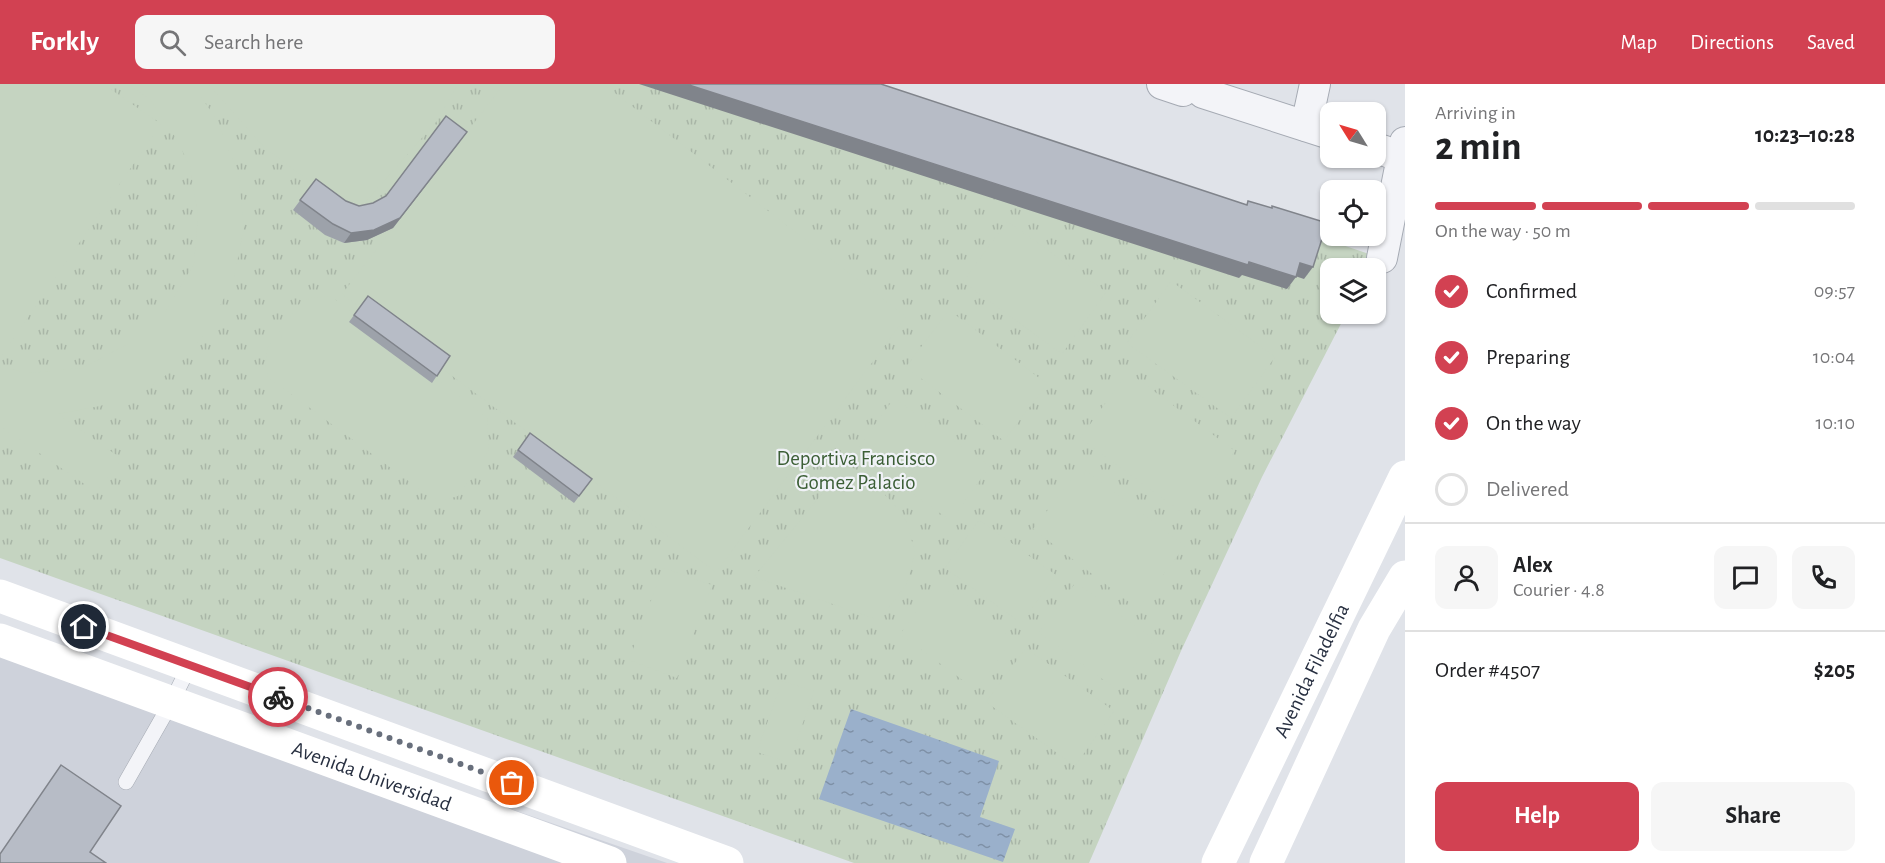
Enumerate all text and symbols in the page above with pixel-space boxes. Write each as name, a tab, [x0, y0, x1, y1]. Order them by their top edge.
search box	[135, 15, 555, 69]
icon: search	[156, 26, 189, 59]
text: Forkly	[30, 28, 99, 56]
text: Search here	[204, 31, 303, 53]
text: Map	[1621, 32, 1657, 53]
text: Directions	[1690, 32, 1774, 53]
text: Saved	[1807, 32, 1855, 53]
north arrow	[1320, 102, 1386, 168]
map controls	[1320, 102, 1386, 324]
text: Arriving in	[1435, 103, 1516, 123]
text: 10:23–10:28	[1755, 124, 1855, 146]
text: 2 min	[1435, 128, 1522, 167]
button: locate	[1320, 180, 1386, 246]
text: On the way · 50 m	[1435, 221, 1571, 241]
button: layers	[1320, 258, 1386, 324]
icon: check	[1435, 275, 1468, 308]
text: Confirmed	[1486, 280, 1577, 302]
text: 09:57	[1814, 281, 1855, 301]
icon: check	[1435, 341, 1468, 374]
text: Preparing	[1486, 346, 1570, 368]
text: 10:04	[1813, 347, 1855, 367]
icon: check	[1435, 407, 1468, 440]
text: On the way	[1486, 412, 1581, 434]
text: 10:10	[1816, 413, 1855, 433]
park label: Deportiva Francisco Gomez Palacio	[777, 448, 935, 493]
text: Delivered	[1486, 478, 1569, 500]
button: person	[1435, 546, 1498, 609]
button: chat	[1714, 546, 1777, 609]
button: phone	[1792, 546, 1855, 609]
text: Alex	[1513, 554, 1553, 576]
text: Courier · 4.8	[1513, 580, 1605, 600]
street label: Avenida Filadelfia	[1270, 600, 1353, 741]
pin	[58, 601, 109, 652]
icon: home	[67, 610, 100, 643]
text: Order #4507	[1435, 659, 1540, 681]
text: $205	[1814, 659, 1855, 681]
courier	[248, 667, 308, 727]
icon: bike	[262, 681, 295, 714]
street label: Avenida Universidad	[289, 738, 454, 815]
pin	[486, 757, 537, 808]
icon: bag	[495, 766, 528, 799]
button: Help	[1435, 782, 1639, 851]
button: Share	[1651, 782, 1855, 851]

